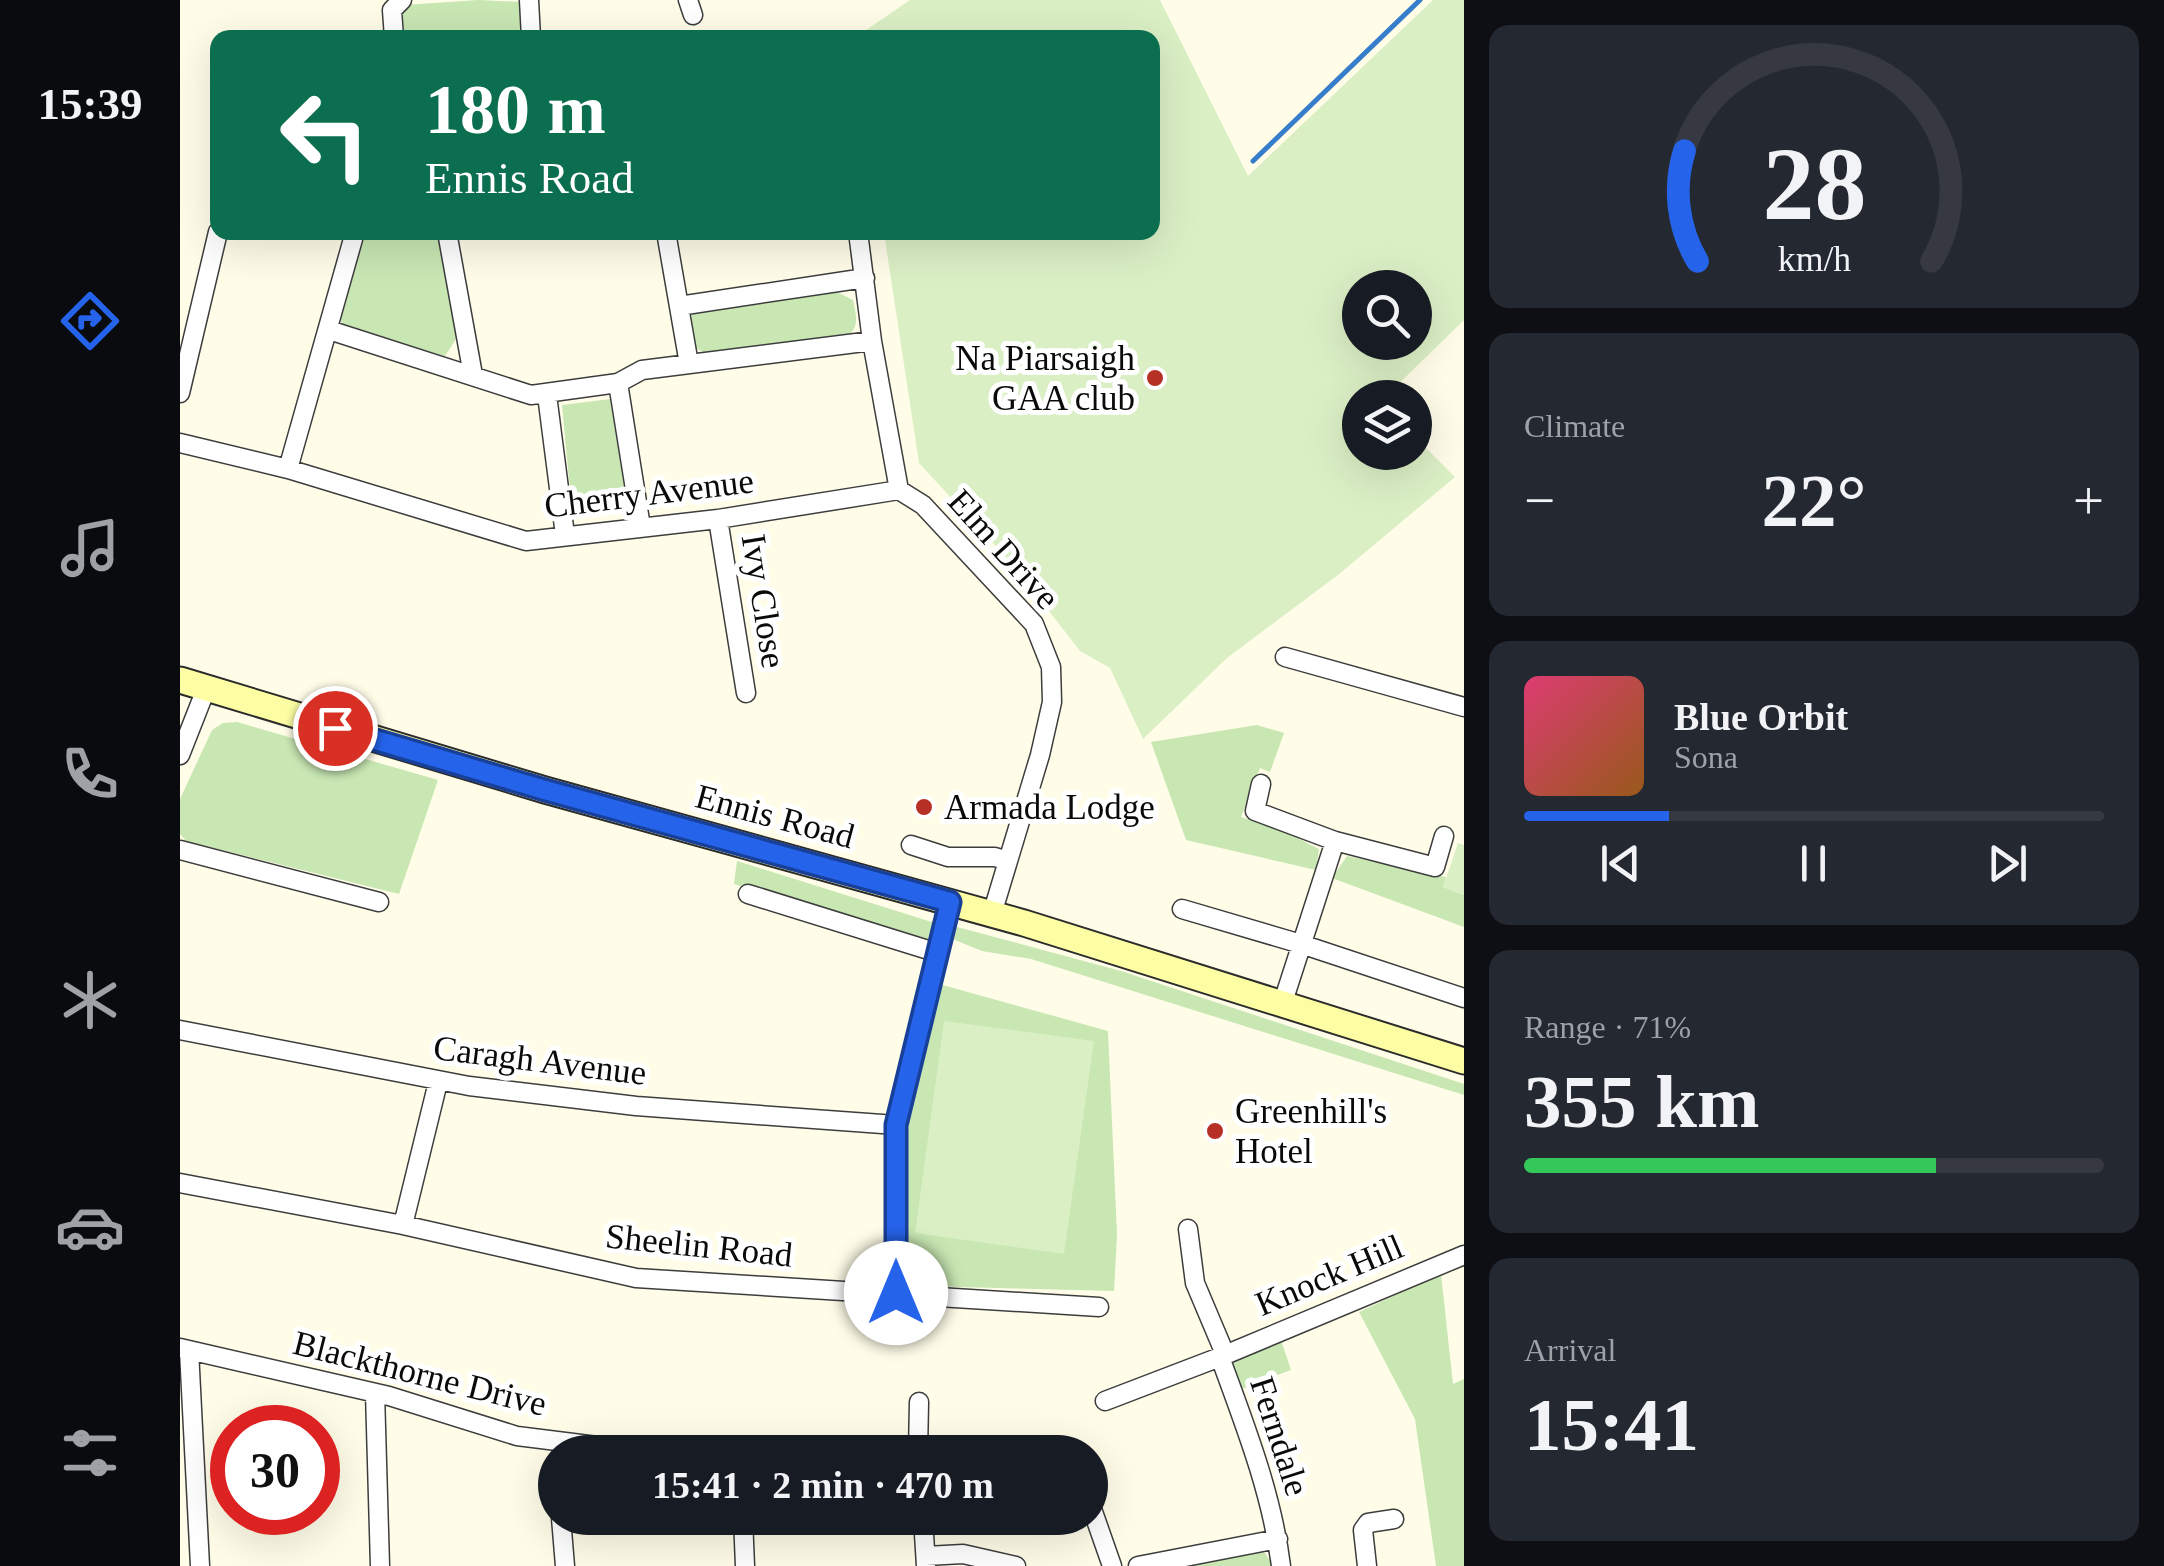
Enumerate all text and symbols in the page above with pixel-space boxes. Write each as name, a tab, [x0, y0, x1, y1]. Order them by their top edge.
icon: left	[260, 70, 390, 200]
text: 180 m	[425, 71, 606, 148]
text: 15:39	[38, 79, 143, 129]
text: 28	[1762, 126, 1866, 241]
text: Ennis Road	[425, 153, 634, 203]
text: km/h	[1777, 239, 1851, 279]
map controls	[1342, 270, 1432, 470]
button: search	[1342, 270, 1432, 360]
icon: directions	[55, 286, 125, 356]
place label: Na Piarsaigh GAA club	[955, 339, 1135, 418]
marker: Na Piarsaigh GAA club	[1144, 367, 1166, 389]
button: layers	[1342, 380, 1432, 470]
text: Climate	[1524, 408, 1625, 444]
text: 22°	[1762, 459, 1867, 542]
street label: Cherry Avenue	[542, 461, 756, 526]
text: −	[1524, 470, 1555, 531]
text: +	[2073, 470, 2104, 531]
street label: Elm Drive	[940, 482, 1067, 617]
icon: music	[55, 513, 125, 583]
street label: Ivy Close	[734, 531, 793, 671]
pin	[293, 686, 378, 771]
text: Blue Orbit	[1674, 696, 1848, 738]
icon: arrive	[308, 701, 363, 756]
icon: phone	[55, 739, 125, 809]
text: Sona	[1674, 739, 1738, 775]
street label: Ennis Road	[691, 777, 859, 856]
place label: Armada Lodge	[944, 788, 1155, 827]
marker: Armada Lodge	[913, 796, 935, 818]
icon: previous	[1593, 836, 1648, 891]
icon: pause	[1786, 836, 1841, 891]
icon: next	[1980, 836, 2035, 891]
icon: climate	[55, 965, 125, 1035]
text: Range · 71%	[1524, 1009, 1691, 1045]
street label: Caragh Avenue	[431, 1028, 649, 1093]
text: 355 km	[1524, 1060, 1759, 1143]
place label: Greenhill's Hotel	[1235, 1092, 1387, 1171]
marker: Greenhill's Hotel	[1204, 1120, 1226, 1142]
icon: car	[55, 1192, 125, 1262]
street label: Sheelin Road	[604, 1216, 795, 1275]
street label: Knock Hill	[1250, 1227, 1409, 1324]
position arrow	[844, 1241, 948, 1345]
street label: Blackthorne Drive	[289, 1323, 550, 1424]
text: Arrival	[1524, 1332, 1616, 1368]
street label: Ferndale	[1242, 1372, 1317, 1500]
text: 15:41	[1524, 1383, 1699, 1466]
speed limit sign: 30	[210, 1405, 340, 1535]
icon: filters	[55, 1418, 125, 1488]
text: 15:41 · 2 min · 470 m	[652, 1464, 994, 1506]

